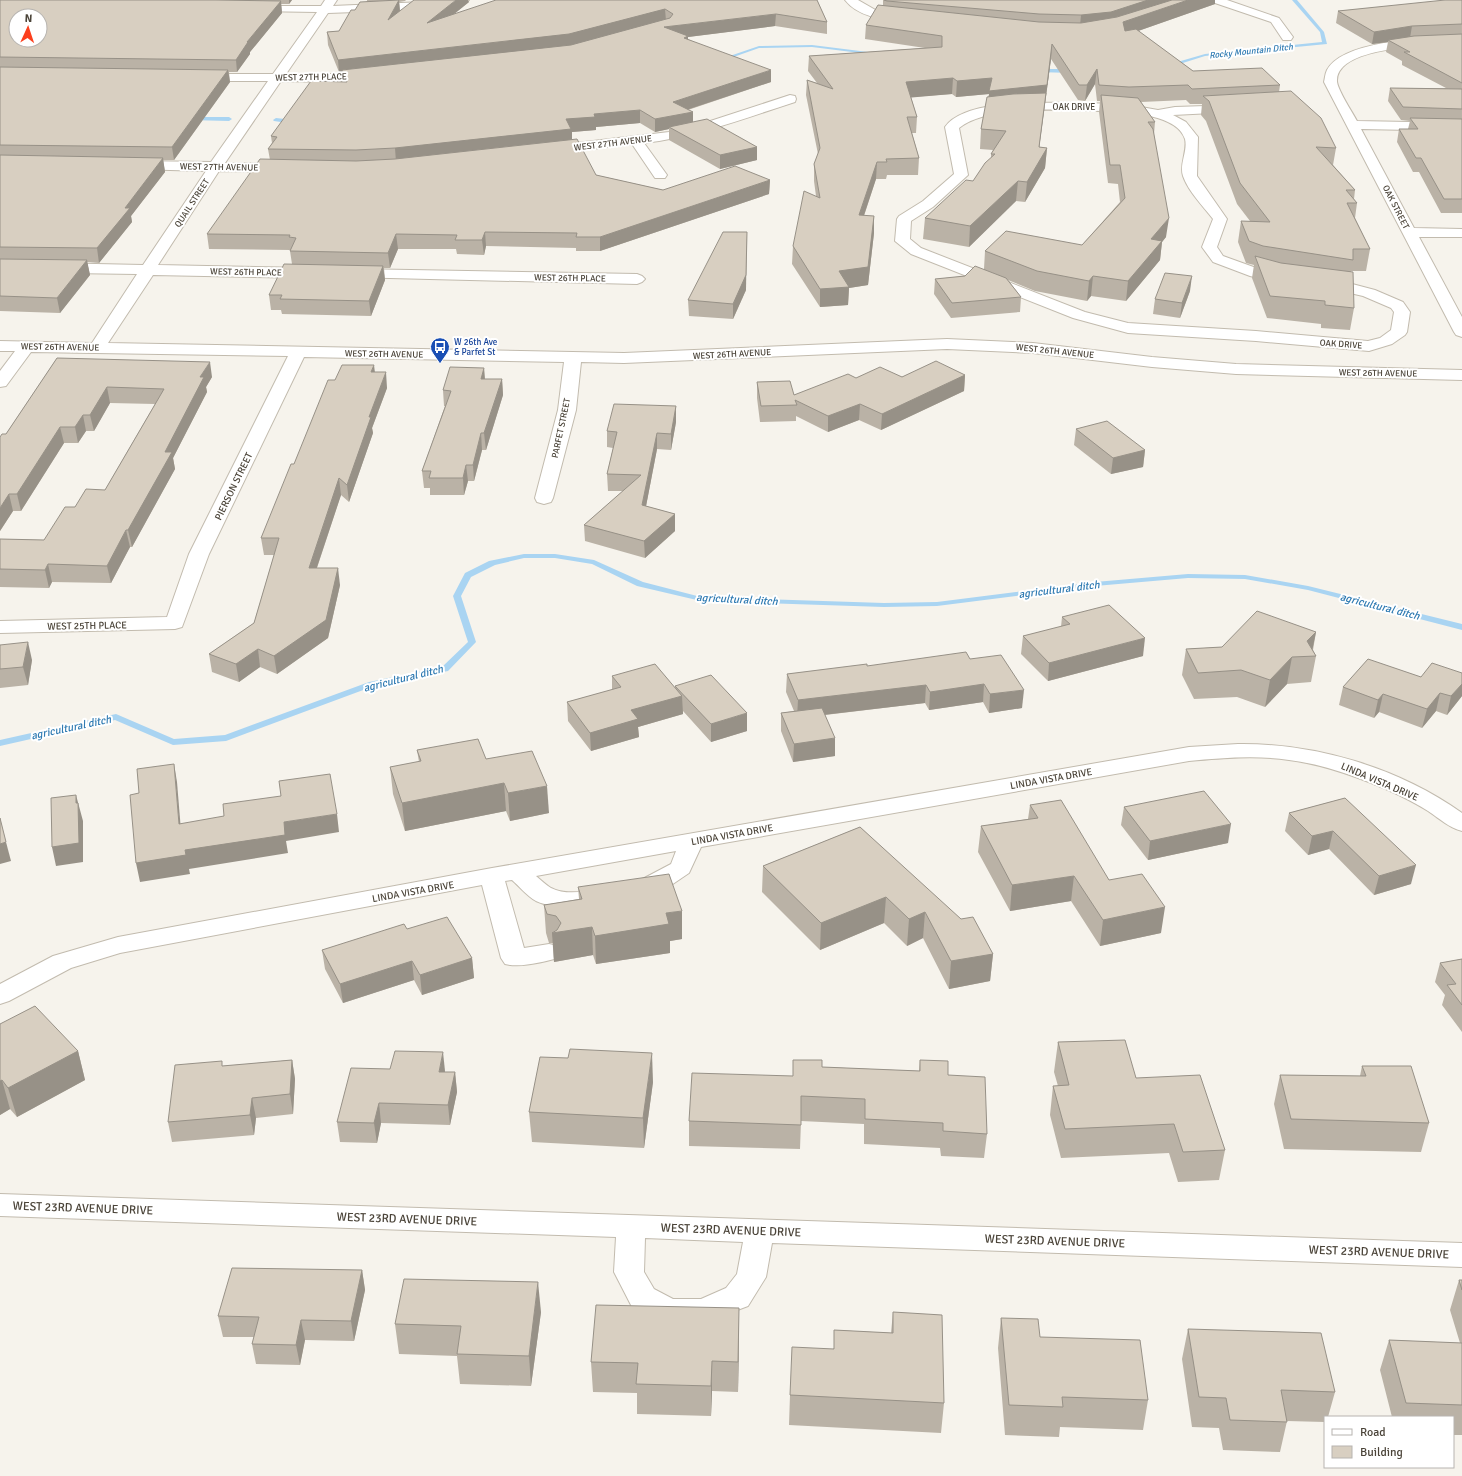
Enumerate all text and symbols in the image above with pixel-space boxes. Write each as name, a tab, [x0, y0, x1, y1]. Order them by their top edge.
north arrow	[8, 8, 48, 48]
text: N	[24, 12, 33, 25]
water label: Rocky Mountain Ditch	[1209, 42, 1295, 61]
street label: WEST 27TH PLACE	[275, 71, 347, 84]
street label: OAK DRIVE	[1053, 102, 1095, 113]
street label: WEST 27TH AVENUE	[573, 133, 653, 154]
street label: WEST 27TH AVENUE	[180, 161, 258, 174]
street label: QUAIL STREET	[173, 176, 212, 230]
street label: OAK STREET	[1380, 183, 1412, 232]
street label: WEST 26TH PLACE	[210, 266, 282, 279]
street label: WEST 26TH PLACE	[534, 272, 606, 285]
bus stop icon: W 26th Ave & Parfet St	[429, 336, 451, 364]
place label: W 26th Ave & Parfet St	[454, 337, 498, 358]
street label: OAK DRIVE	[1319, 338, 1363, 351]
street label: WEST 26TH AVENUE	[21, 341, 99, 354]
street label: WEST 26TH AVENUE	[1015, 342, 1095, 361]
street label: WEST 26TH AVENUE	[692, 347, 772, 362]
street label: WEST 26TH AVENUE	[345, 348, 423, 361]
street label: WEST 26TH AVENUE	[1339, 367, 1417, 380]
street label: PARFET STREET	[550, 397, 573, 459]
street label: PIERSON STREET	[212, 451, 256, 522]
water label: agricultural ditch	[1018, 578, 1101, 601]
water label: agricultural ditch	[1339, 590, 1422, 623]
water label: agricultural ditch	[696, 591, 779, 608]
street label: WEST 25TH PLACE	[47, 619, 127, 633]
water label: agricultural ditch	[362, 662, 445, 695]
water label: agricultural ditch	[30, 712, 113, 742]
street label: LINDA VISTA DRIVE	[1339, 760, 1420, 804]
street label: LINDA VISTA DRIVE	[1009, 766, 1093, 792]
street label: LINDA VISTA DRIVE	[690, 822, 774, 848]
street label: LINDA VISTA DRIVE	[371, 879, 455, 905]
street label: WEST 23RD AVENUE DRIVE	[12, 1199, 154, 1218]
street label: WEST 23RD AVENUE DRIVE	[336, 1210, 478, 1229]
street label: WEST 23RD AVENUE DRIVE	[660, 1221, 802, 1240]
street label: WEST 23RD AVENUE DRIVE	[984, 1232, 1126, 1251]
street label: WEST 23RD AVENUE DRIVE	[1308, 1243, 1450, 1262]
legend	[1324, 1416, 1454, 1468]
text: Road	[1360, 1425, 1386, 1440]
text: Building	[1360, 1445, 1403, 1460]

